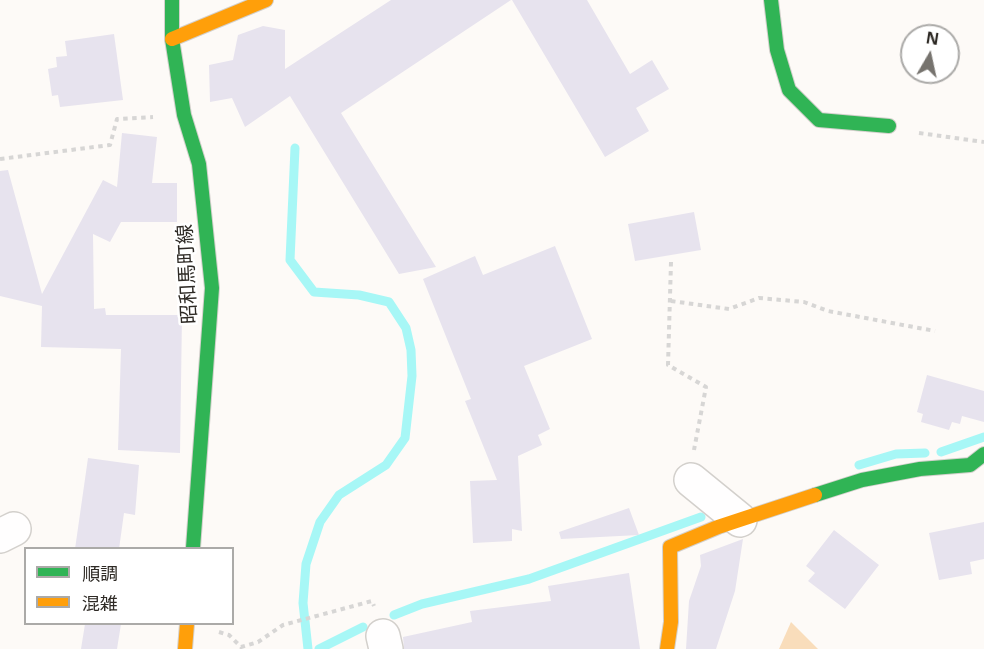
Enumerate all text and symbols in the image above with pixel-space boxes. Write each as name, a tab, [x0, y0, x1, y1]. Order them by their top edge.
north arrow	[900, 24, 960, 84]
text: N	[924, 26, 941, 50]
street label: 昭和馬町線	[173, 223, 203, 325]
legend	[24, 547, 234, 625]
text: 順調	[82, 561, 118, 585]
text: 混雑	[82, 591, 118, 615]

